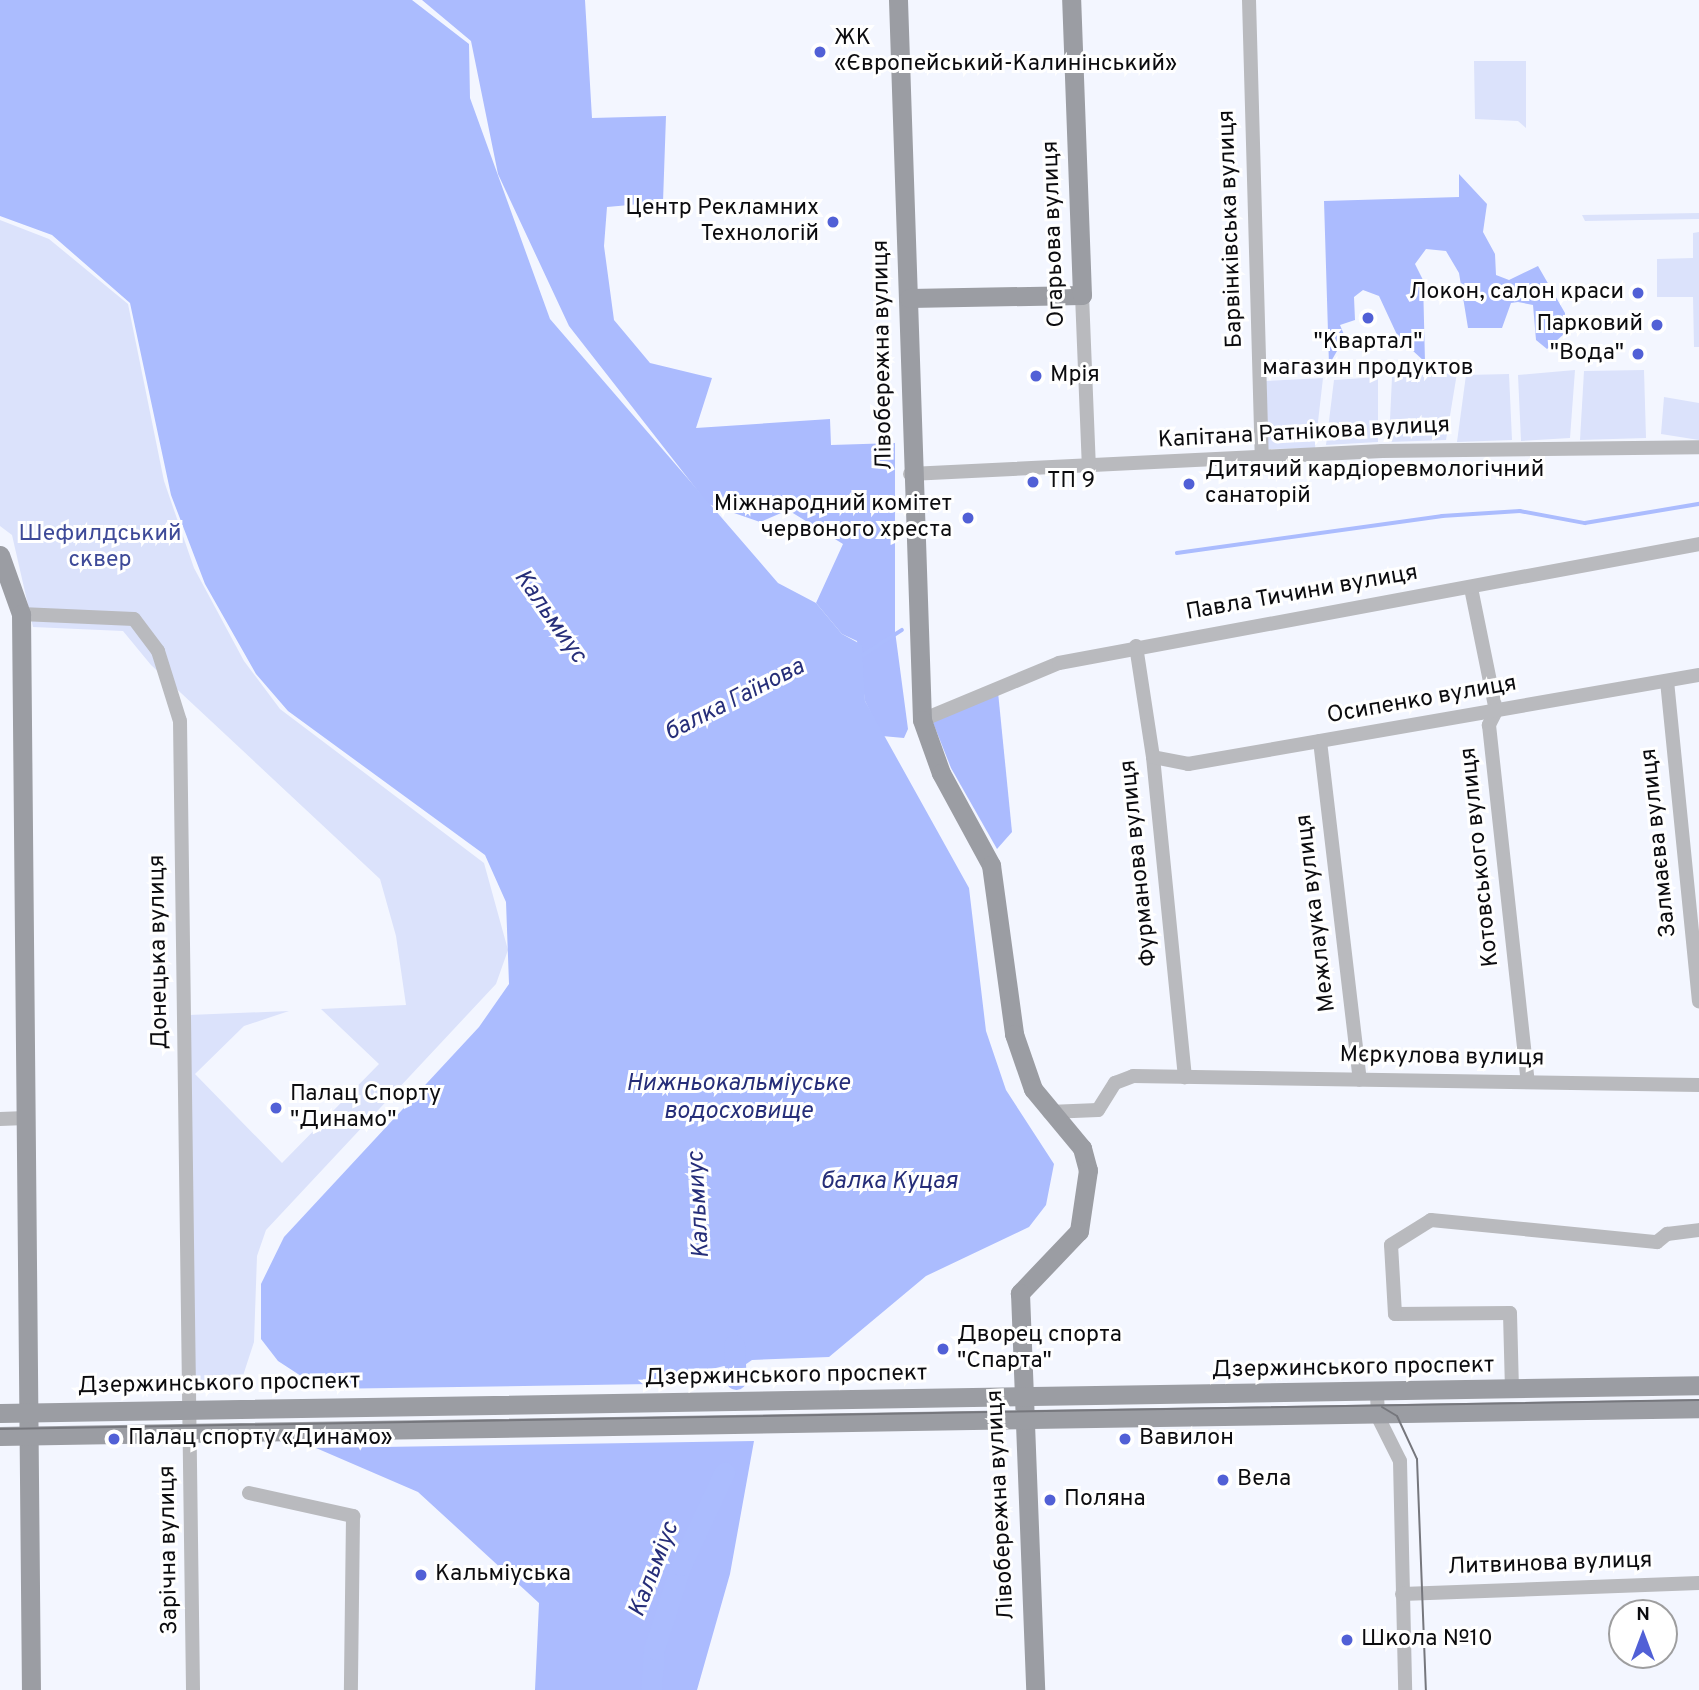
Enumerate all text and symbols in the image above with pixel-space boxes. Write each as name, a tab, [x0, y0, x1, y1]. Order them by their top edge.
place label: ЖК «Європейський-Калинінський»	[834, 25, 1177, 79]
marker: ЖК «Європейський-Калинінський»	[812, 44, 828, 60]
street label: Барвінківська вулиця	[1214, 109, 1250, 349]
street label: Огарьова вулиця	[1038, 140, 1072, 328]
place label: Центр Рекламних Технологій	[625, 195, 819, 249]
marker: Центр Рекламних Технологій	[825, 214, 841, 230]
street label: Лівобережна вулиця	[868, 239, 900, 471]
place label: Локон, салон краси	[1409, 279, 1624, 307]
marker: Локон, салон краси	[1630, 285, 1646, 301]
marker: "Квартал" магазин продуктов	[1360, 310, 1376, 326]
place label: Парковий	[1537, 311, 1643, 339]
marker: Парковий	[1649, 317, 1665, 333]
place label: "Квартал" магазин продуктов	[1262, 329, 1474, 383]
place label: "Вода"	[1550, 340, 1624, 368]
marker: "Вода"	[1630, 346, 1646, 362]
place label: Мрія	[1050, 362, 1100, 390]
marker: Мрія	[1028, 368, 1044, 384]
street label: Капітана Ратнікова вулиця	[1157, 413, 1451, 455]
place label: Дитячий кардіоревмологічний санаторій	[1205, 457, 1544, 511]
place label: ТП 9	[1047, 468, 1095, 496]
marker: ТП 9	[1025, 474, 1041, 490]
marker: Дитячий кардіоревмологічний санаторій	[1179, 474, 1199, 494]
place label: Міжнародний комітет червоного хреста	[714, 491, 952, 545]
marker: Міжнародний комітет червоного хреста	[958, 508, 978, 528]
park label: Шефилдський сквер	[18, 521, 182, 575]
street label: Павла Тичини вулиця	[1183, 560, 1421, 628]
water label: Кальмиус	[506, 565, 592, 669]
water label: балка Гаїнова	[660, 653, 810, 749]
street label: Осипенко вулиця	[1325, 671, 1519, 731]
street label: Котовського вулиця	[1456, 746, 1506, 968]
street label: Залмаєва вулиця	[1636, 747, 1684, 939]
street label: Фурманова вулиця	[1115, 758, 1165, 968]
street label: Межлаука вулиця	[1291, 813, 1343, 1013]
street label: Донецька вулиця	[144, 854, 176, 1050]
street label: Мєркулова вулиця	[1339, 1042, 1545, 1074]
water label: Нижньокальміуське водосховище	[626, 1071, 850, 1127]
place label: Палац Спорту "Динамо"	[290, 1081, 441, 1135]
marker: Палац Спорту "Динамо"	[268, 1100, 284, 1116]
water label: Кальмиус	[683, 1151, 717, 1259]
water label: балка Куцая	[820, 1169, 958, 1197]
place label: Дворец спорта "Спарта"	[957, 1322, 1122, 1376]
marker: Дворец спорта "Спарта"	[935, 1341, 951, 1357]
street label: Дзержинського проспект	[1211, 1353, 1495, 1385]
street label: Дзержинського проспект	[644, 1361, 928, 1393]
street label: Дзержинського проспект	[77, 1369, 361, 1401]
street label: Лівобережна вулиця	[982, 1389, 1022, 1621]
place label: Палац спорту «Динамо»	[128, 1425, 393, 1453]
place label: Вавилон	[1139, 1425, 1234, 1453]
marker: Палац спорту «Динамо»	[106, 1431, 122, 1447]
marker: Вавилон	[1117, 1431, 1133, 1447]
street label: Зарічна вулиця	[155, 1465, 185, 1635]
place label: Вела	[1237, 1466, 1291, 1494]
marker: Вела	[1215, 1472, 1231, 1488]
place label: Поляна	[1064, 1486, 1146, 1514]
marker: Поляна	[1042, 1492, 1058, 1508]
water label: Кальміус	[624, 1518, 686, 1622]
street label: Литвинова вулиця	[1447, 1548, 1653, 1582]
place label: Кальміуська	[435, 1561, 571, 1589]
marker: Кальміуська	[413, 1567, 429, 1583]
north arrow	[1608, 1599, 1678, 1669]
text: N	[1636, 1603, 1650, 1627]
place label: Школа №10	[1361, 1626, 1493, 1654]
marker: Школа №10	[1339, 1632, 1355, 1648]

